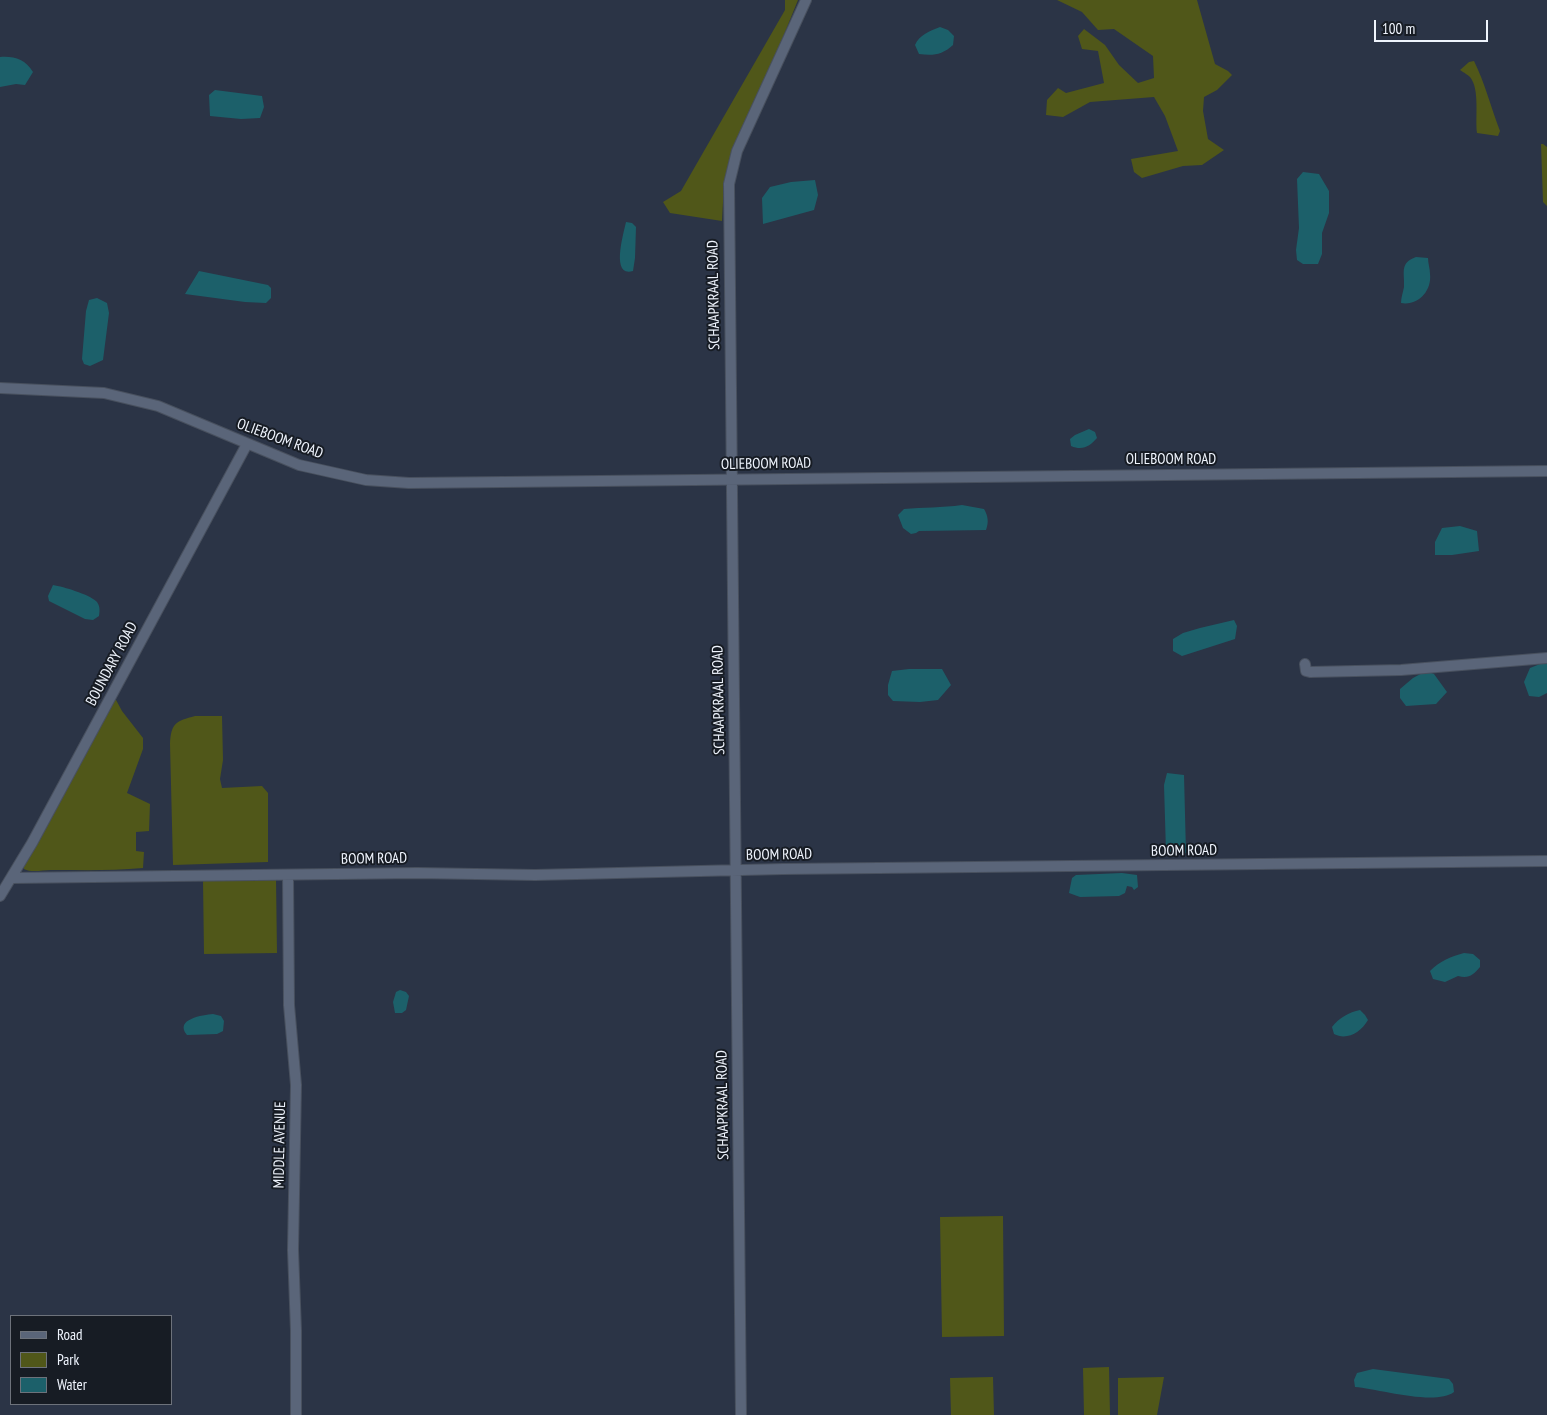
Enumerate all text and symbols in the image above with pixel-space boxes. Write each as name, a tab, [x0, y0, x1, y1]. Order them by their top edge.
scale bar	[1377, 10, 1491, 42]
text: 100 m	[1382, 19, 1415, 38]
street label: SCHAAPKRAAL ROAD	[704, 240, 724, 350]
street label: OLIEBOOM ROAD	[234, 415, 326, 463]
street label: OLIEBOOM ROAD	[1126, 451, 1216, 469]
street label: OLIEBOOM ROAD	[721, 454, 811, 474]
street label: BOUNDARY ROAD	[82, 619, 142, 709]
street label: SCHAAPKRAAL ROAD	[709, 645, 729, 755]
street label: BOOM ROAD	[1151, 841, 1217, 861]
street label: BOOM ROAD	[746, 845, 812, 865]
street label: BOOM ROAD	[341, 849, 407, 869]
street label: SCHAAPKRAAL ROAD	[713, 1050, 733, 1160]
street label: MIDDLE AVENUE	[270, 1101, 290, 1189]
legend	[10, 1315, 172, 1405]
text: Road	[57, 1325, 83, 1344]
text: Park	[57, 1350, 79, 1369]
text: Water	[57, 1375, 87, 1394]

